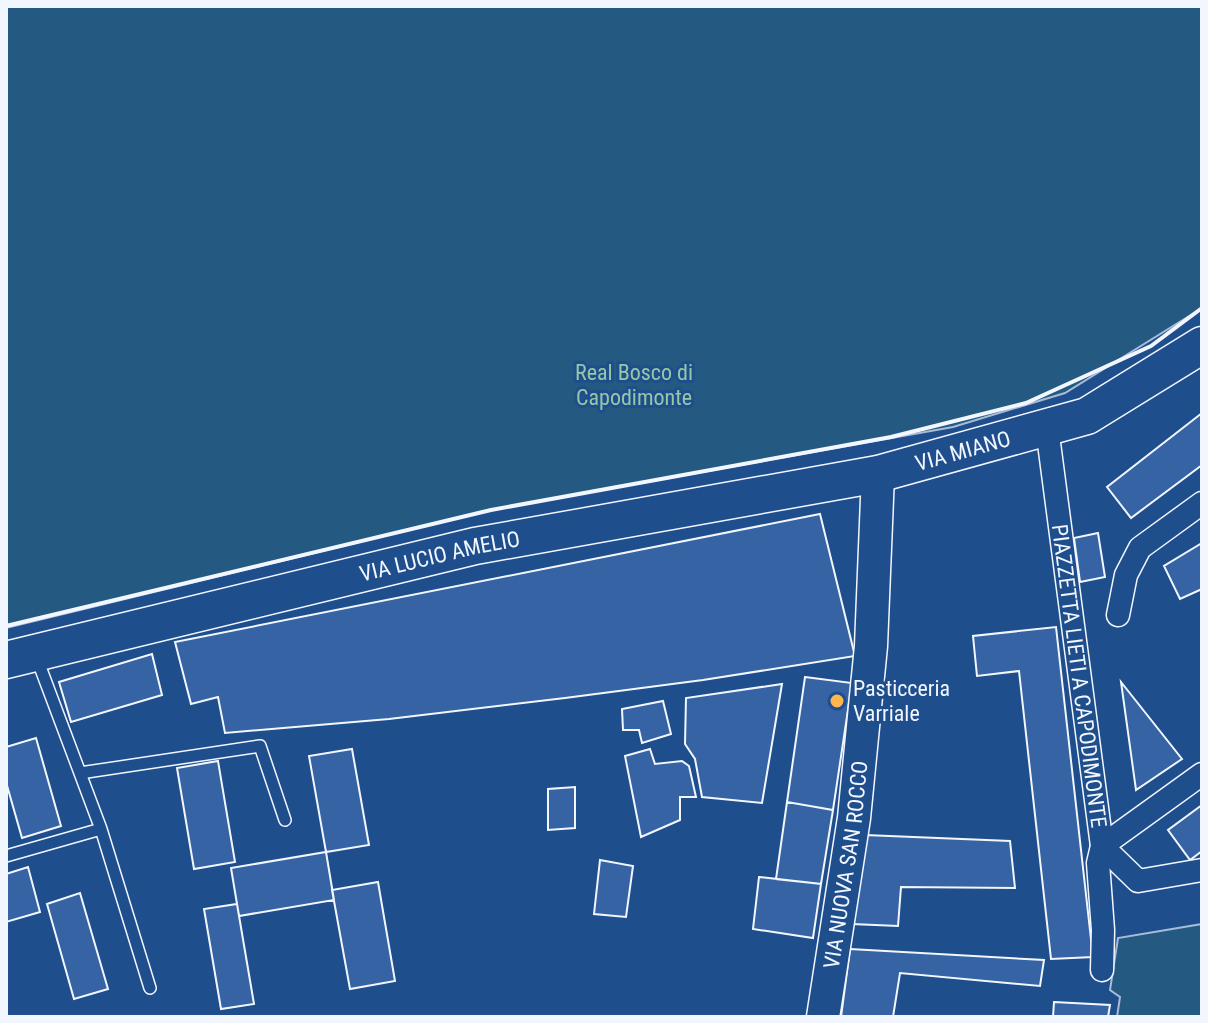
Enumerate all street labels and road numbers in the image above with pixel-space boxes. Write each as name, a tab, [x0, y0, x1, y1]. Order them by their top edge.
street label: VIA MIANO	[912, 426, 1013, 476]
street label: PIAZZETTA LIETI A CAPODIMONTE	[1047, 523, 1111, 829]
street label: VIA LUCIO AMELIO	[357, 526, 522, 587]
street label: VIA NUOVA SAN ROCCO	[819, 759, 873, 971]

